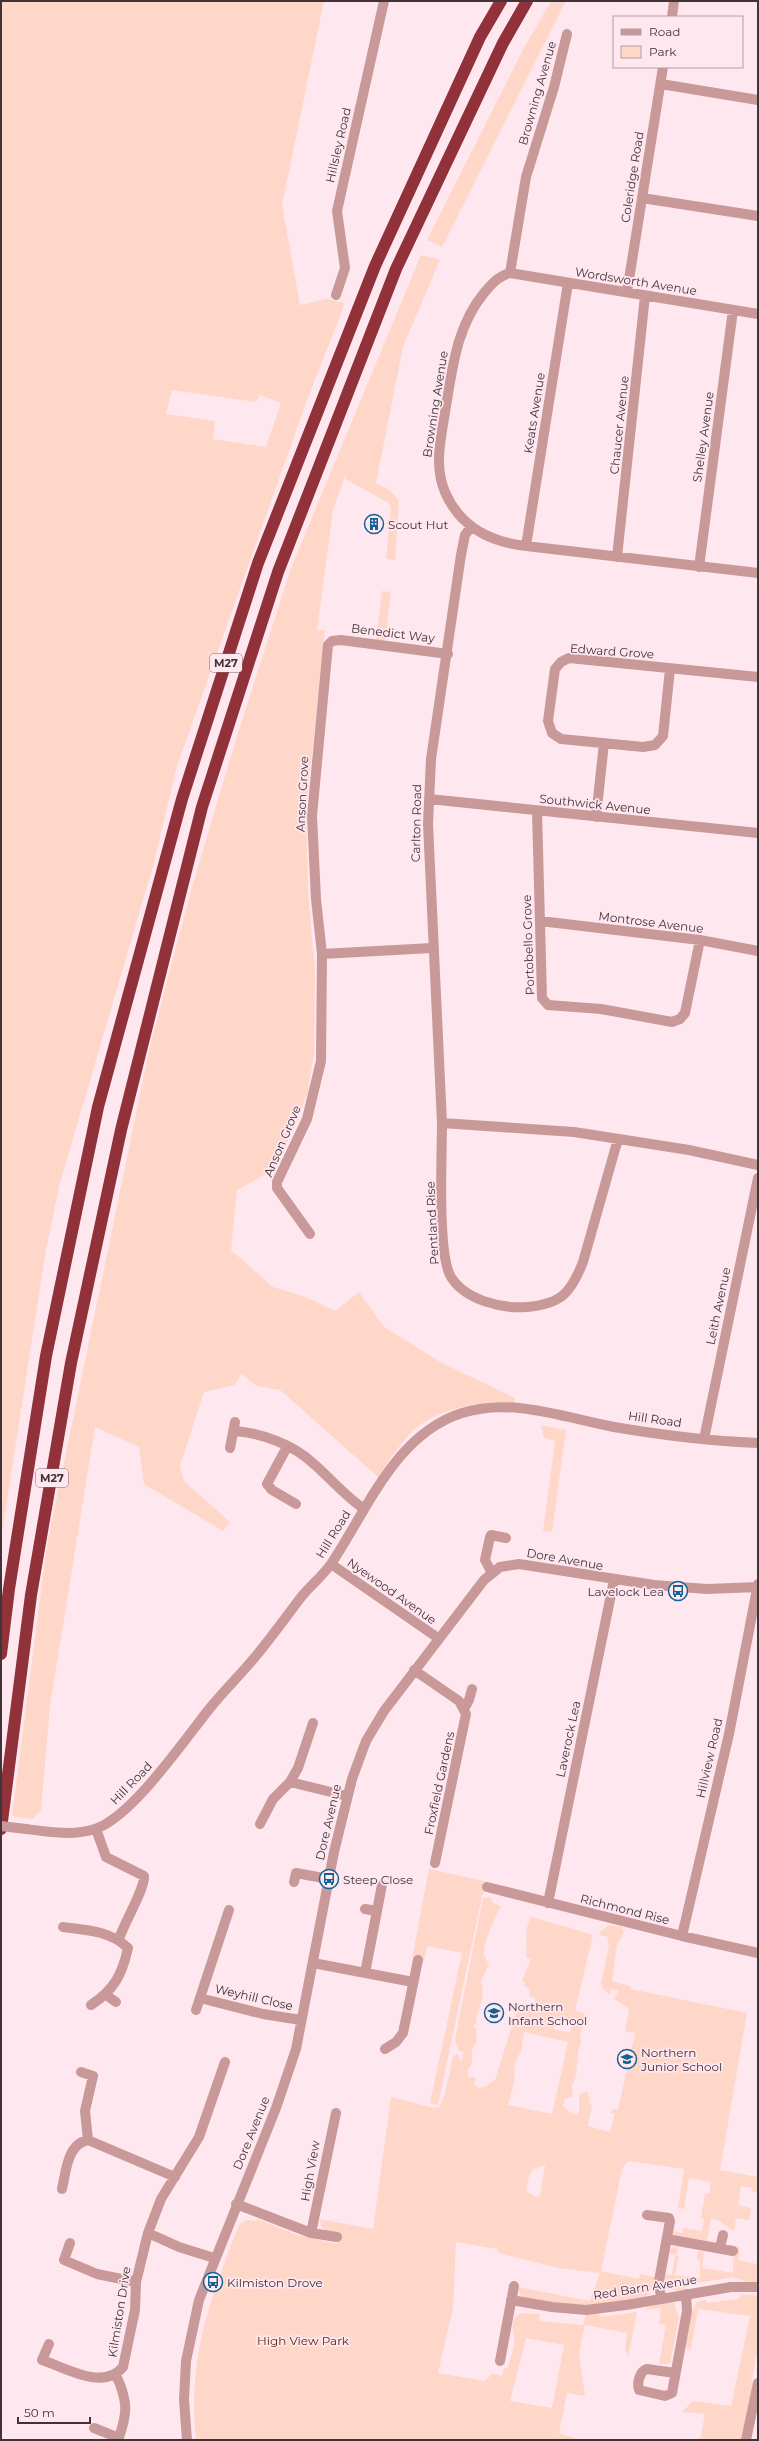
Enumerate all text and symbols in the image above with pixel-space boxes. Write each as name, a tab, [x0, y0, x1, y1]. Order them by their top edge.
legend	[613, 16, 743, 68]
text: Road	[649, 24, 680, 39]
street label: Browning Avenue	[515, 39, 559, 147]
text: Park	[649, 44, 677, 59]
street label: Hillsley Road	[322, 106, 354, 184]
street label: Coleridge Road	[617, 130, 647, 224]
street label: Wordsworth Avenue	[574, 264, 698, 298]
street label: Browning Avenue	[419, 350, 451, 458]
street label: Keats Avenue	[520, 372, 548, 454]
street label: Chaucer Avenue	[606, 375, 632, 475]
street label: Shelley Avenue	[689, 391, 717, 483]
building icon: Scout Hut	[363, 513, 385, 535]
place label: Scout Hut	[388, 517, 448, 532]
street label: Benedict Way	[350, 620, 436, 646]
street label: Edward Grove	[569, 641, 655, 661]
road number: M27	[210, 654, 242, 672]
street label: Anson Grove	[293, 756, 311, 832]
street label: Carlton Road	[408, 784, 424, 862]
street label: Southwick Avenue	[539, 791, 651, 817]
street label: Portobello Grove	[519, 895, 537, 995]
street label: Montrose Avenue	[598, 908, 704, 936]
street label: Anson Grove	[260, 1103, 304, 1179]
street label: Pentland Rise	[422, 1181, 442, 1265]
street label: Leith Avenue	[702, 1266, 734, 1346]
street label: Hill Road	[627, 1408, 683, 1430]
road number: M27	[36, 1469, 68, 1487]
street label: Hill Road	[312, 1507, 354, 1561]
street label: Dore Avenue	[525, 1545, 605, 1573]
street label: Nyewood Avenue	[345, 1555, 439, 1627]
bus stop icon: Lavelock Lea	[667, 1580, 689, 1602]
place label: Lavelock Lea	[588, 1584, 664, 1599]
street label: Laverock Lea	[553, 1699, 583, 1779]
street label: Hillview Road	[693, 1717, 725, 1799]
street label: Froxfield Gardens	[421, 1730, 457, 1836]
street label: Hill Road	[107, 1758, 155, 1808]
street label: Dore Avenue	[312, 1782, 344, 1862]
bus stop icon: Steep Close	[318, 1868, 340, 1890]
place label: Steep Close	[343, 1872, 413, 1887]
street label: Richmond Rise	[579, 1891, 671, 1927]
street label: Weyhill Close	[214, 1981, 294, 2013]
place label: Northern Infant School	[508, 1999, 587, 2028]
school or university icon: Northern Infant School	[483, 2002, 505, 2024]
place label: Northern Junior School	[640, 2045, 722, 2074]
school or university icon: Northern Junior School	[616, 2048, 638, 2070]
street label: Dore Avenue	[229, 2094, 273, 2172]
street label: High View	[297, 2139, 323, 2203]
street label: Kilmiston Drive	[104, 2266, 134, 2358]
bus stop icon: Kilmiston Drove	[202, 2271, 224, 2293]
street label: Red Barn Avenue	[592, 2271, 698, 2303]
place label: Kilmiston Drove	[227, 2275, 323, 2290]
park label: High View Park	[257, 2333, 350, 2348]
scale bar	[18, 2399, 90, 2425]
text: 50 m	[24, 2405, 55, 2420]

